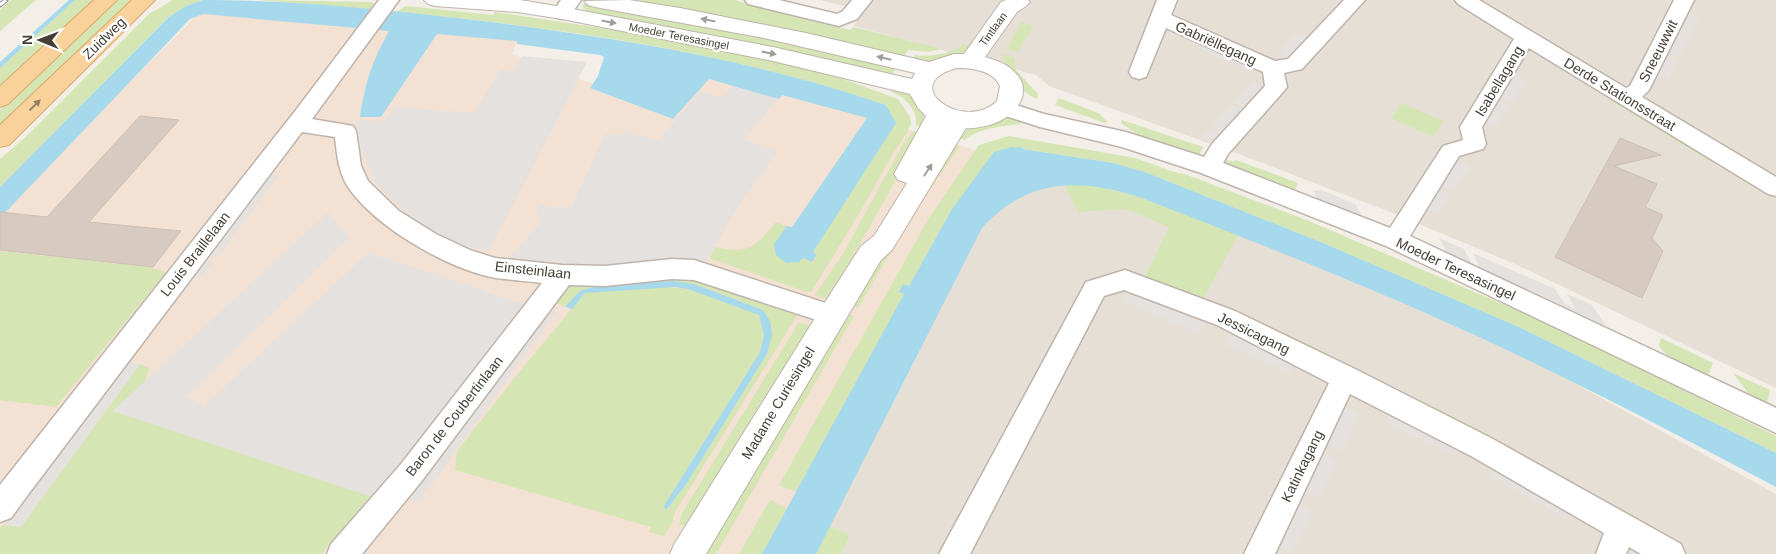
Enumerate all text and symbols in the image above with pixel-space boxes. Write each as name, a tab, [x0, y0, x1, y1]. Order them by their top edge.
street label: Tintlaan	[977, 10, 1009, 48]
street label: Zuidweg	[79, 14, 129, 62]
north arrow	[15, 15, 65, 65]
one-way arrow	[700, 16, 716, 24]
street label: Sneeuwwit	[1636, 17, 1681, 85]
one-way arrow	[602, 18, 617, 26]
street label: Gabriëllegang	[1173, 18, 1259, 68]
street label: Moeder Teresasingel	[628, 20, 730, 52]
text: N	[19, 35, 35, 45]
street label: Isabellagang	[1472, 43, 1526, 119]
one-way arrow	[761, 49, 776, 57]
one-way arrow	[877, 54, 892, 62]
street label: Derde Stationsstraat	[1561, 54, 1679, 134]
one-way arrow	[29, 99, 41, 111]
one-way arrow	[923, 164, 933, 177]
street label: Louis Braillelaan	[157, 209, 233, 299]
street label: Moeder Teresasingel	[1394, 234, 1518, 304]
street label: Einsteinlaan	[494, 258, 572, 282]
street label: Jessicagang	[1216, 309, 1292, 357]
street label: Madame Curiesingel	[738, 344, 818, 462]
street label: Baron de Coubertinlaan	[402, 353, 506, 479]
street label: Katinkagang	[1278, 428, 1326, 504]

